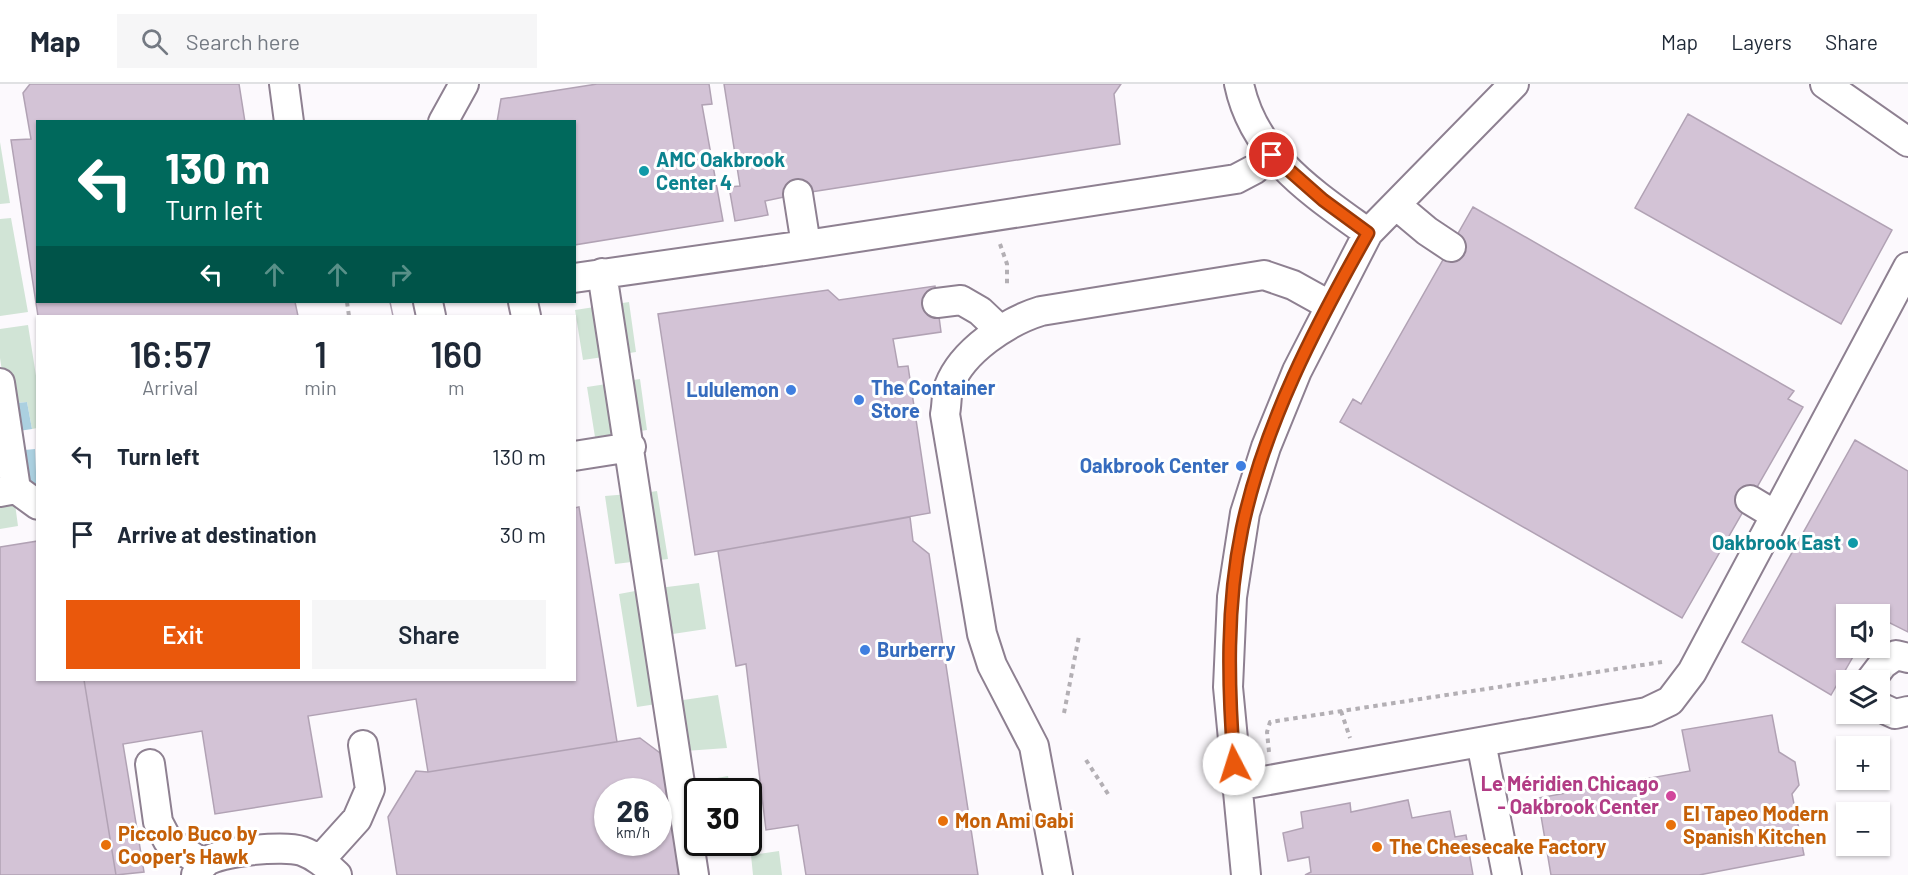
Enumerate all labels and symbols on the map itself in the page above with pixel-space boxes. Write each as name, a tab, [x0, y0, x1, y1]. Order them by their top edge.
pin	[1246, 129, 1297, 180]
place label: AMC Oakbrook Center 4	[656, 147, 785, 194]
marker: AMC Oakbrook Center 4	[637, 164, 651, 178]
place label: The Container Store	[871, 375, 996, 422]
place label: Lululemon	[686, 377, 779, 401]
marker: Lululemon	[784, 383, 798, 397]
marker: The Container Store	[852, 393, 866, 407]
place label: Oakbrook Center	[1080, 453, 1229, 477]
marker: Oakbrook Center	[1234, 459, 1248, 473]
place label: Oakbrook East	[1712, 530, 1841, 554]
marker: Oakbrook East	[1846, 536, 1860, 550]
place label: Burberry	[877, 637, 956, 661]
marker: Burberry	[858, 643, 872, 657]
position arrow	[1202, 732, 1266, 796]
place label: Le Méridien Chicago - Oakbrook Center	[1481, 771, 1659, 818]
speed limit sign: 30	[684, 778, 762, 856]
marker: Le Méridien Chicago - Oakbrook Center	[1664, 789, 1678, 803]
place label: El Tapeo Modern Spanish Kitchen	[1683, 801, 1829, 848]
place label: Mon Ami Gabi	[955, 808, 1074, 832]
marker: Mon Ami Gabi	[936, 814, 950, 828]
marker: El Tapeo Modern Spanish Kitchen	[1664, 818, 1678, 832]
place label: Piccolo Buco by Cooper's Hawk	[118, 821, 257, 868]
place label: The Cheesecake Factory	[1389, 834, 1606, 858]
marker: Piccolo Buco by Cooper's Hawk	[99, 838, 113, 852]
marker: The Cheesecake Factory	[1370, 840, 1384, 854]

